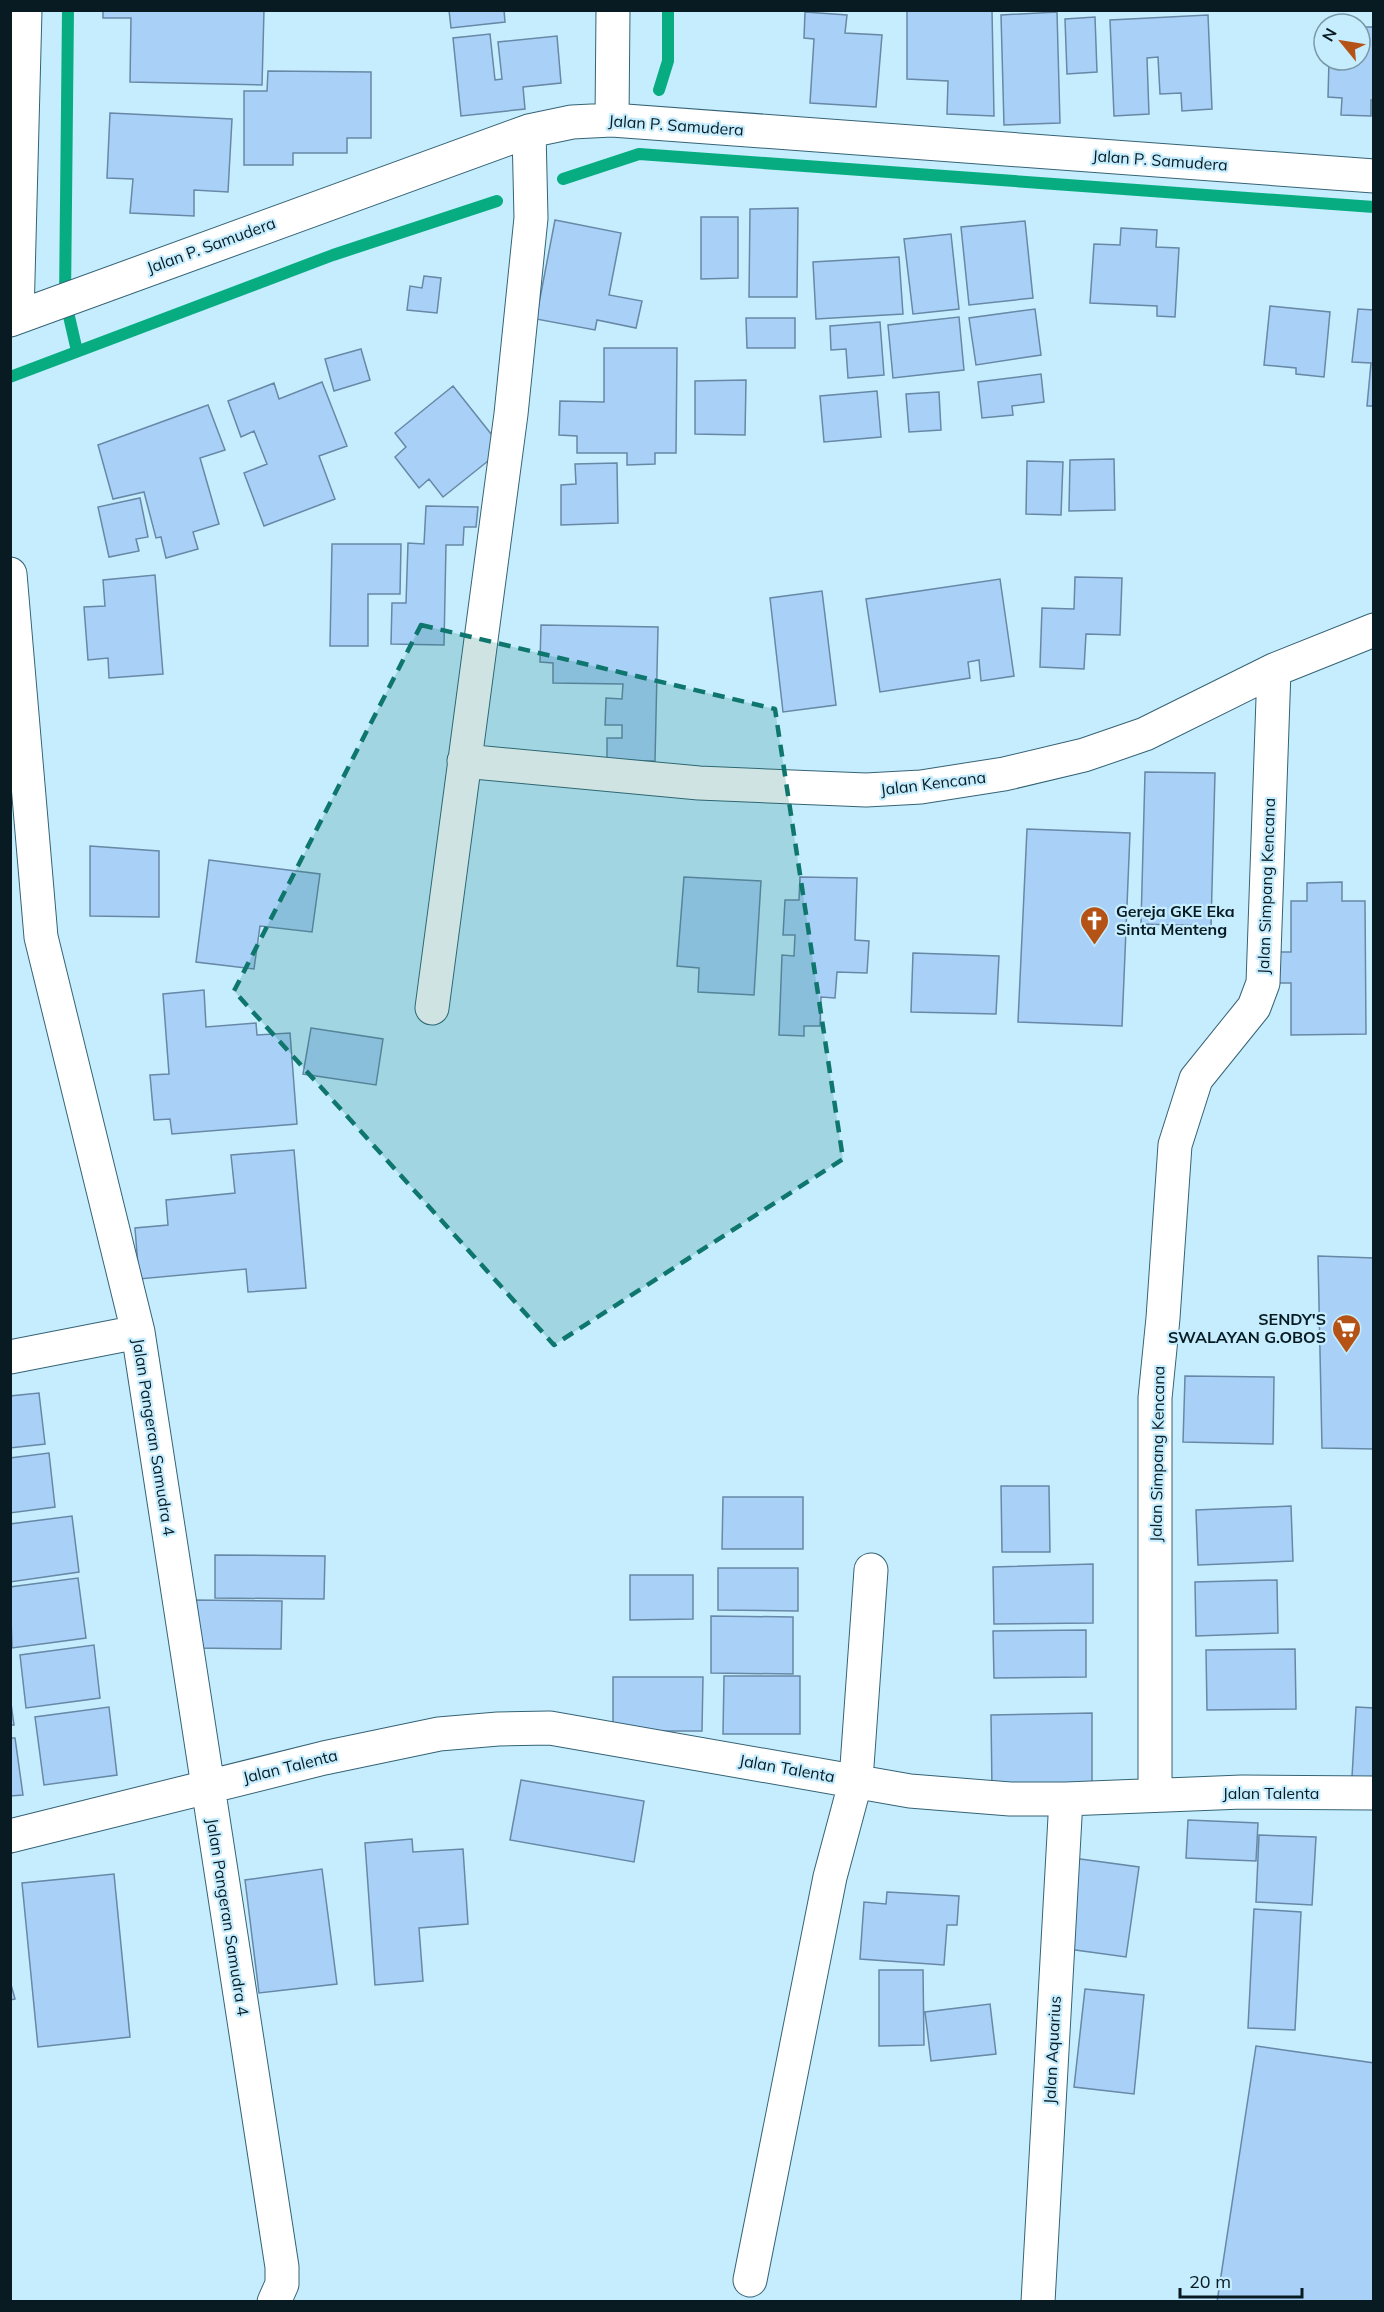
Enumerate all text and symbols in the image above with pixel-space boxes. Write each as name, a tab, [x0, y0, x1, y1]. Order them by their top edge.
north arrow	[1312, 12, 1372, 72]
text: N	[1317, 24, 1341, 45]
street label: Jalan P. Samudera	[608, 110, 744, 140]
street label: Jalan P. Samudera	[1092, 145, 1228, 175]
street label: Jalan P. Samudera	[144, 212, 278, 278]
street label: Jalan Kencana	[879, 767, 987, 799]
street label: Jalan Simpang Kencana	[1253, 797, 1279, 975]
place label: Gereja GKE Eka Sinta Menteng	[1116, 901, 1235, 939]
church icon: Gereja GKE Eka Sinta Menteng	[1079, 904, 1111, 946]
place label: SENDY'S SWALAYAN G.OBOS	[1168, 1309, 1326, 1347]
supermarket icon: SENDY'S SWALAYAN G.OBOS	[1331, 1312, 1363, 1354]
street label: Jalan Pangeran Samudra 4	[129, 1337, 180, 1538]
street label: Jalan Simpang Kencana	[1145, 1366, 1169, 1542]
street label: Jalan Talenta	[241, 1745, 339, 1787]
street label: Jalan Talenta	[738, 1750, 836, 1786]
street label: Jalan Talenta	[1223, 1783, 1319, 1803]
street label: Jalan Pangeran Samudra 4	[203, 1817, 254, 2018]
street label: Jalan Aquarius	[1039, 1995, 1065, 2105]
scale bar	[1180, 2261, 1302, 2299]
text: 20 m	[1189, 2270, 1231, 2293]

